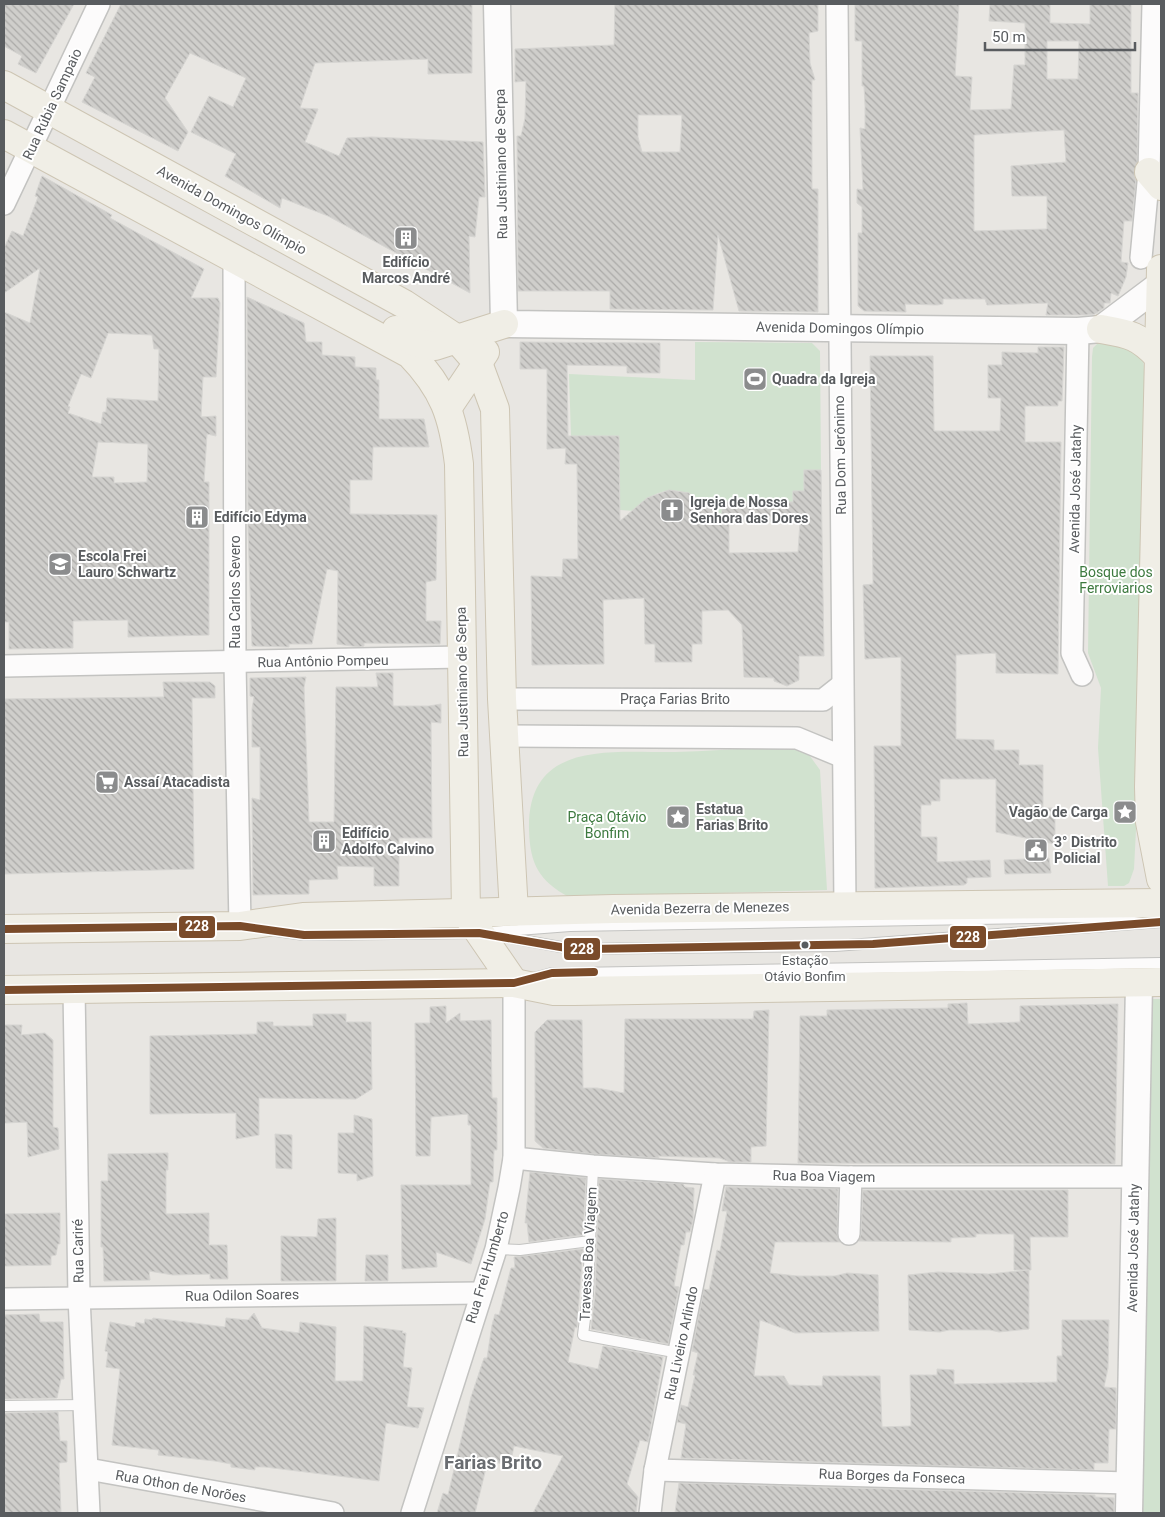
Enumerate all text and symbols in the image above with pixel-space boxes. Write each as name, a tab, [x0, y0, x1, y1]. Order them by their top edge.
scale bar	[985, 20, 1135, 52]
text: 50 m	[992, 28, 1026, 46]
street label: Rua Rúbia Sampaio	[19, 46, 85, 162]
street label: Rua Justiniano de Serpa	[492, 88, 510, 240]
street label: Avenida Domingos Olímpio	[155, 162, 309, 258]
building icon: Edifício Marcos André	[393, 225, 419, 251]
place label: Edifício Marcos André	[362, 254, 450, 286]
street label: Avenida Domingos Olímpio	[756, 319, 924, 337]
sports icon: Quadra da Igreja	[742, 366, 768, 392]
place label: Quadra da Igreja	[772, 371, 876, 387]
street label: Rua Dom Jerônimo	[831, 395, 849, 515]
street label: Avenida José Jatahy	[1066, 424, 1084, 553]
place label: Igreja de Nossa Senhora das Dores	[690, 494, 808, 526]
church icon: Igreja de Nossa Senhora das Dores	[659, 497, 685, 523]
building icon: Edifício Edyma	[184, 504, 210, 530]
place label: Edifício Edyma	[214, 509, 307, 525]
street label: Rua Carlos Severo	[227, 535, 243, 649]
place label: Escola Frei Lauro Schwartz	[78, 548, 176, 580]
school or university icon: Escola Frei Lauro Schwartz	[47, 551, 73, 577]
park label: Bosque dos Ferroviarios	[1079, 564, 1153, 596]
street label: Rua Justiniano de Serpa	[453, 606, 471, 758]
street label: Rua Antônio Pompeu	[257, 652, 389, 670]
street label: Praça Farias Brito	[620, 691, 730, 707]
supermarket icon: Assaí Atacadista	[94, 769, 120, 795]
place label: Assaí Atacadista	[124, 774, 230, 790]
place icon: Vagão de Carga	[1112, 799, 1138, 825]
place label: Estatua Farias Brito	[696, 801, 768, 833]
place icon: Estatua Farias Brito	[665, 804, 691, 830]
place label: Vagão de Carga	[1009, 804, 1109, 820]
park label: Praça Otávio Bonfim	[567, 809, 647, 841]
place label: Edifício Adolfo Calvino	[342, 825, 434, 857]
building icon: Edifício Adolfo Calvino	[311, 828, 337, 854]
place label: 3° Distrito Policial	[1054, 834, 1117, 866]
public building icon: 3° Distrito Policial	[1023, 837, 1049, 863]
street label: Avenida Bezerra de Menezes	[610, 898, 790, 918]
line badge: 228	[178, 915, 216, 939]
text: 228	[185, 918, 209, 934]
line badge: 228	[949, 925, 987, 949]
text: 228	[956, 929, 980, 945]
line badge: 228	[563, 937, 601, 961]
marker: Estação Otávio Bonfim	[800, 940, 810, 950]
text: 228	[570, 941, 594, 957]
place label: Estação Otávio Bonfim	[764, 953, 846, 984]
street label: Rua Boa Viagem	[773, 1167, 875, 1185]
street label: Avenida José Jatahy	[1124, 1183, 1142, 1312]
street label: Travessa Boa Viagem	[576, 1186, 600, 1322]
street label: Rua Frei Humberto	[462, 1209, 512, 1325]
street label: Rua Cariré	[69, 1219, 87, 1283]
street label: Rua Liveiro Arlindo	[661, 1284, 701, 1402]
street label: Rua Odilon Soares	[185, 1286, 299, 1304]
district label: Farias Brito	[444, 1451, 542, 1474]
street label: Rua Borges da Fonseca	[818, 1465, 966, 1487]
street label: Rua Othon de Norões	[114, 1467, 248, 1505]

